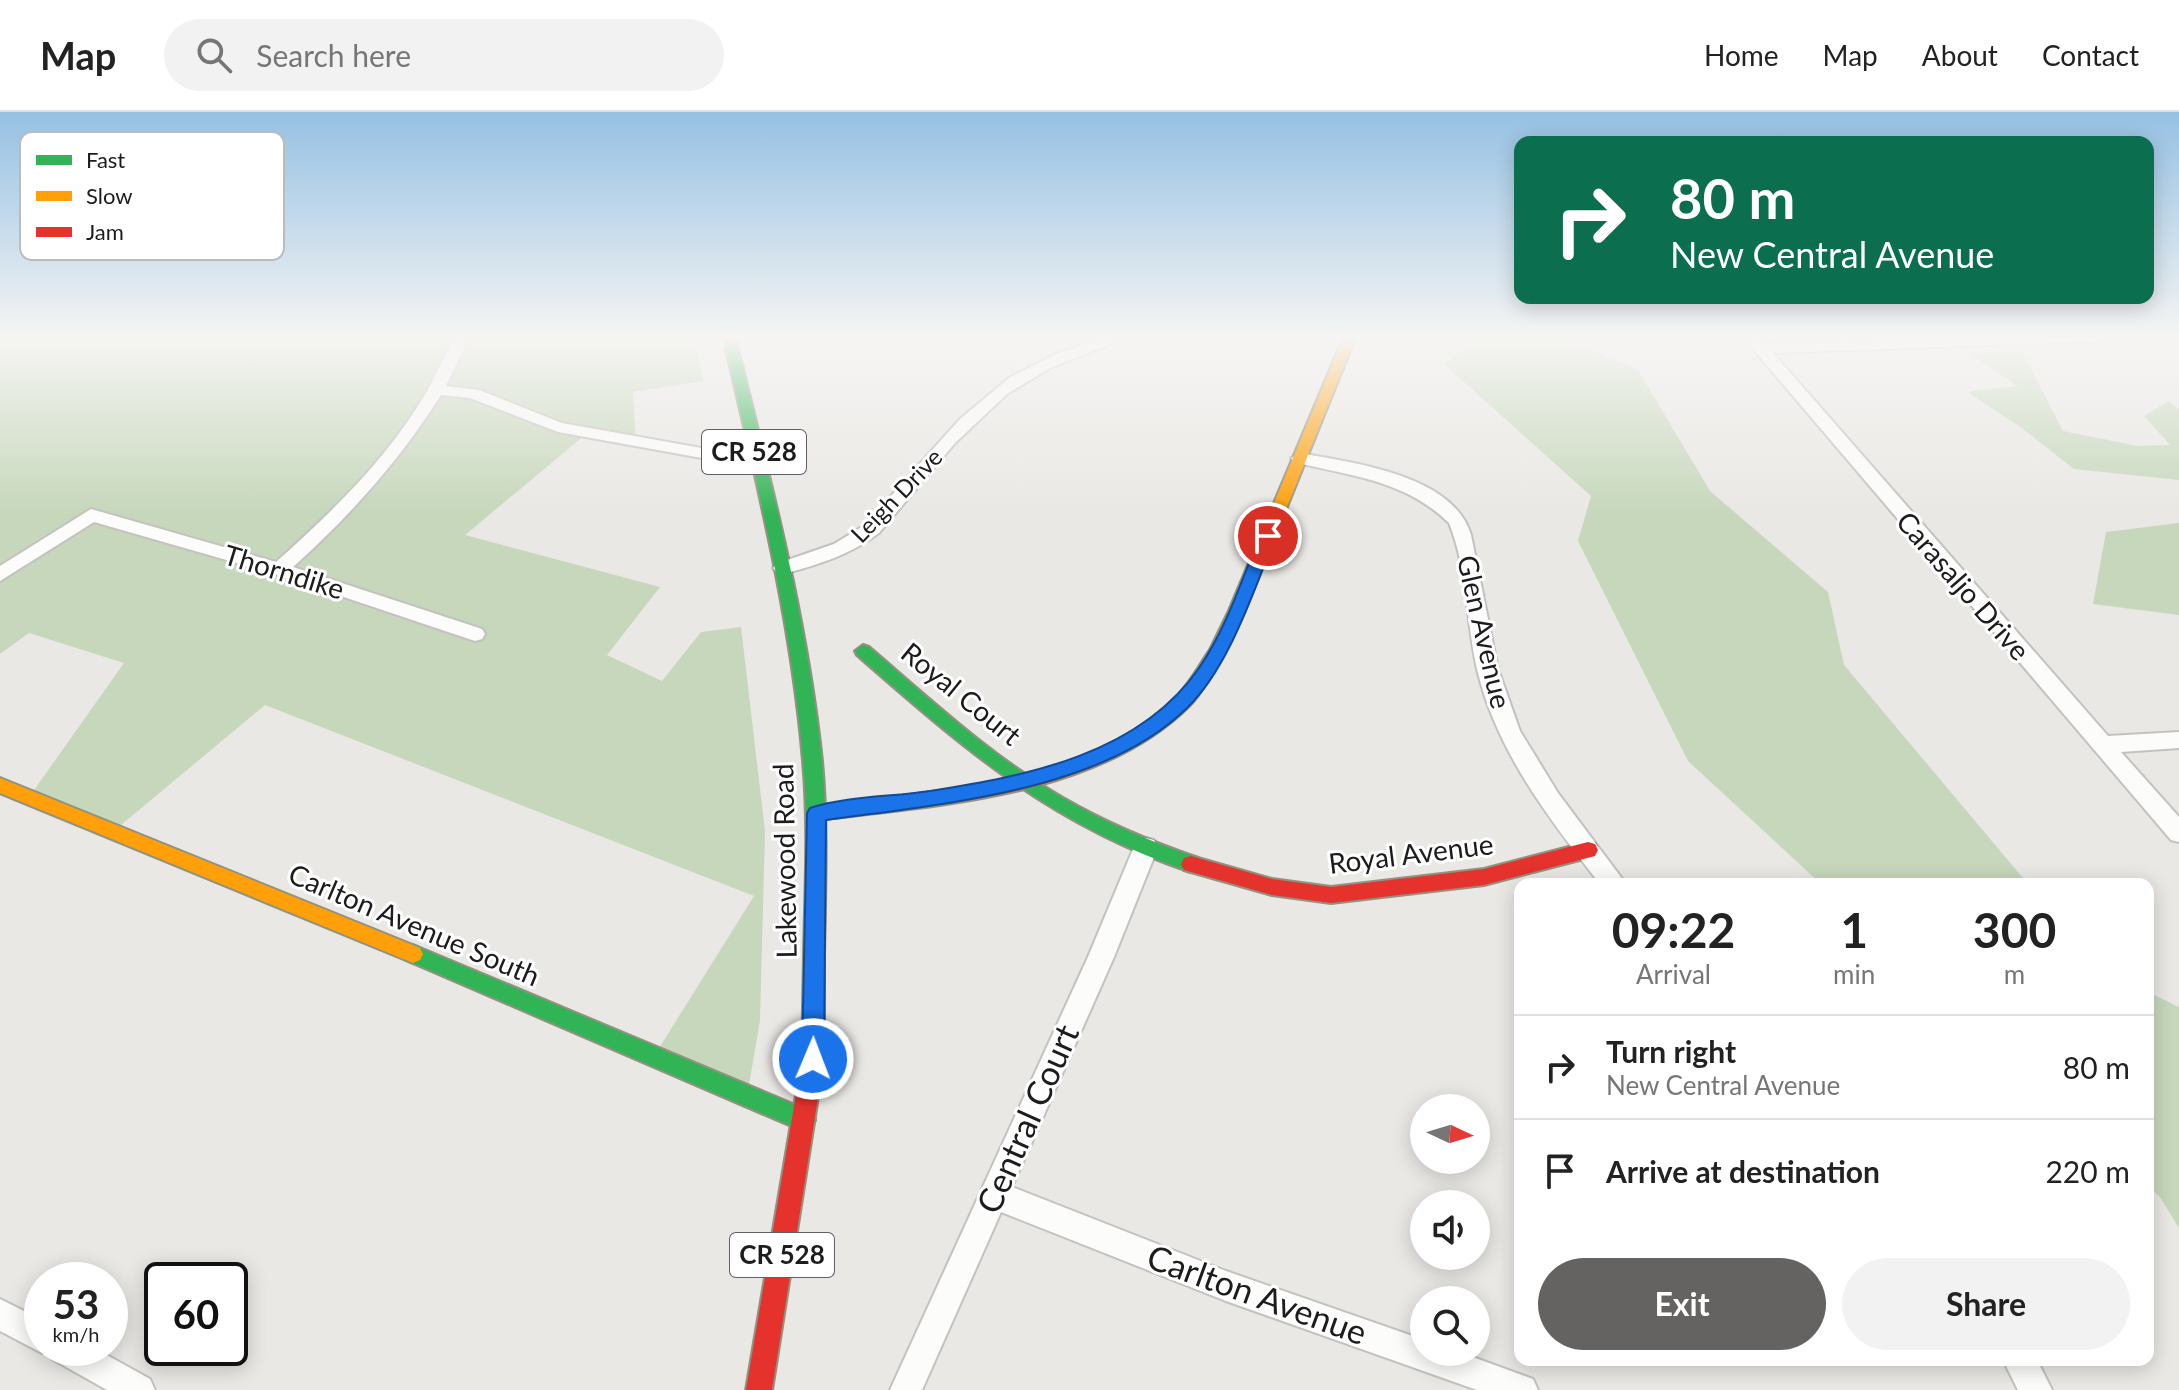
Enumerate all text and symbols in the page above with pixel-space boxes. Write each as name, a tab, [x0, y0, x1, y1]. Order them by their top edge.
search box	[164, 19, 724, 91]
text: Map	[40, 32, 116, 78]
icon: search	[192, 33, 236, 77]
text: Search here	[256, 37, 411, 73]
text: Home	[1704, 38, 1779, 72]
text: Map	[1823, 38, 1878, 72]
text: About	[1922, 38, 1998, 72]
text: Contact	[2042, 38, 2139, 72]
legend	[20, 132, 284, 260]
text: Fast	[86, 146, 125, 173]
text: 80 m	[1670, 164, 1795, 231]
icon: right	[1538, 168, 1642, 272]
text: Slow	[86, 182, 133, 209]
text: Jam	[86, 218, 124, 245]
text: New Central Avenue	[1670, 232, 1994, 276]
road number: CR 528	[702, 430, 806, 474]
street label: Leigh Drive	[844, 442, 948, 548]
pin	[1234, 502, 1302, 570]
street label: Carasaljo Drive	[1890, 504, 2037, 667]
icon: arrive	[1246, 514, 1290, 558]
street label: Thorndike	[220, 537, 349, 605]
street label: Glen Avenue	[1451, 552, 1519, 712]
street label: Royal Court	[895, 635, 1028, 752]
street label: Lakewood Road	[765, 763, 803, 959]
street label: Royal Avenue	[1327, 826, 1495, 880]
street label: Carlton Avenue South	[284, 856, 545, 992]
text: 09:22	[1612, 901, 1735, 958]
text: 1	[1840, 901, 1868, 958]
text: 300	[1973, 901, 2056, 958]
text: Arrival	[1636, 958, 1711, 990]
text: min	[1833, 958, 1875, 990]
text: m	[2004, 958, 2025, 990]
position arrow	[771, 1017, 855, 1101]
street label: Central Court	[967, 1018, 1086, 1219]
text: Turn right	[1606, 1033, 1736, 1069]
icon: right	[1538, 1045, 1582, 1089]
text: 80 m	[2063, 1049, 2130, 1085]
text: New Central Avenue	[1606, 1069, 1840, 1101]
north arrow	[1410, 1094, 1490, 1174]
map controls	[1410, 1094, 1490, 1366]
icon: arrive	[1538, 1149, 1582, 1193]
text: Arrive at destination	[1606, 1153, 1880, 1189]
text: 220 m	[2045, 1153, 2130, 1189]
button: sound	[1410, 1190, 1490, 1270]
road number: CR 528	[730, 1233, 834, 1277]
street label: Carlton Avenue	[1142, 1235, 1373, 1352]
button: Exit	[1538, 1258, 1826, 1350]
button: Share	[1842, 1258, 2130, 1350]
speed limit sign: 60	[144, 1262, 248, 1366]
text: 53	[53, 1280, 99, 1328]
button: search	[1410, 1286, 1490, 1366]
text: km/h	[53, 1322, 99, 1346]

